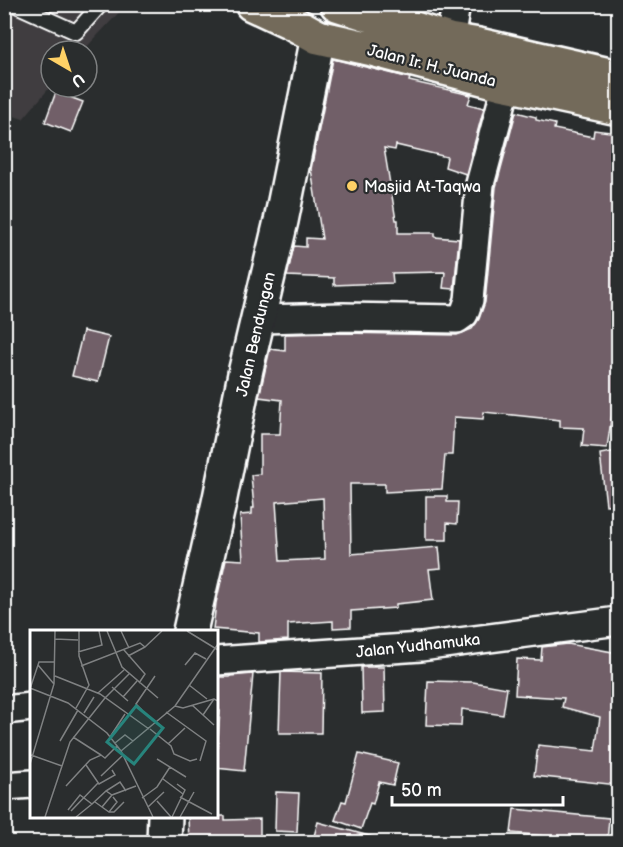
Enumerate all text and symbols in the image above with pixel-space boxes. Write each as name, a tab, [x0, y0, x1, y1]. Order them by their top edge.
north arrow	[39, 39, 99, 99]
street label: Jalan Ir. H. Juanda	[365, 41, 498, 92]
text: U	[67, 69, 88, 90]
place label: Masjid At-Taqwa	[364, 178, 481, 197]
marker: Masjid At-Taqwa	[345, 179, 359, 193]
street label: Jalan Bendungan	[233, 270, 280, 398]
inset map	[30, 630, 218, 817]
street label: Jalan Yudhamuka	[355, 631, 481, 662]
scale bar	[392, 769, 563, 807]
text: 50 m	[401, 780, 442, 801]

